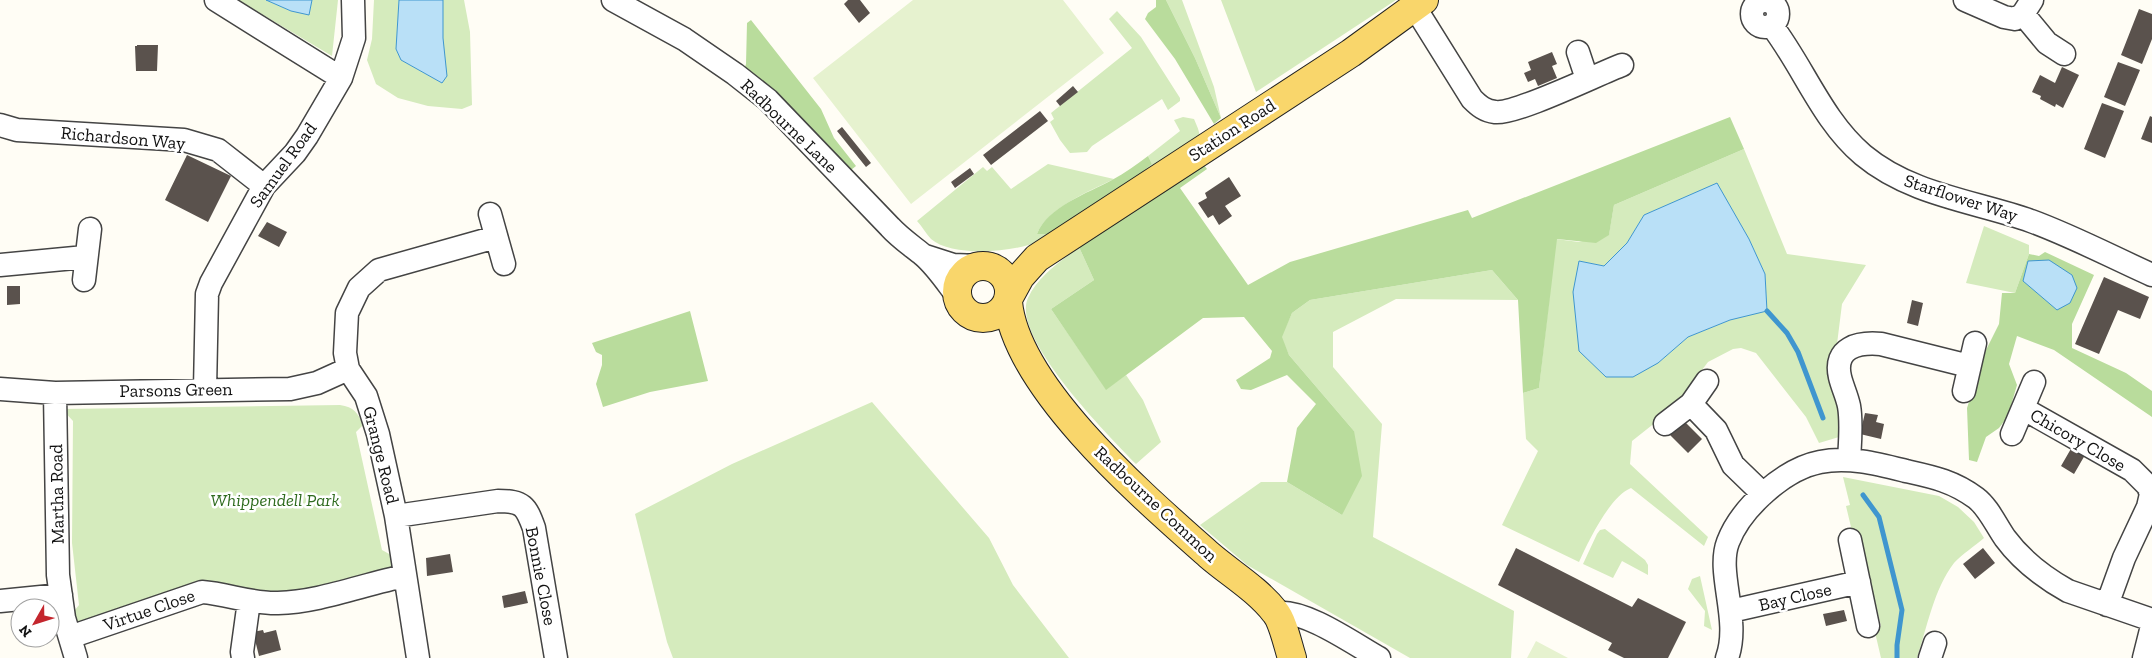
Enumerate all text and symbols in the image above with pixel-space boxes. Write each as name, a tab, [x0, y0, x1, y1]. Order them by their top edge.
street label: Radbourne Lane	[736, 74, 842, 178]
street label: Station Road	[1184, 94, 1280, 166]
street label: Samuel Road	[245, 118, 321, 212]
street label: Richardson Way	[60, 122, 187, 154]
street label: Starflower Way	[1901, 169, 2021, 227]
street label: Parsons Green	[119, 378, 233, 402]
street label: Grange Road	[358, 404, 404, 506]
street label: Chicory Close	[2026, 404, 2130, 476]
street label: Radbourne Common	[1090, 441, 1223, 567]
street label: Martha Road	[45, 444, 69, 544]
park label: Whippendell Park	[211, 489, 339, 511]
street label: Bonnie Close	[521, 525, 561, 627]
street label: Bay Close	[1756, 578, 1834, 616]
street label: Virtue Close	[99, 584, 198, 636]
north arrow	[10, 598, 60, 648]
text: N	[15, 621, 35, 640]

